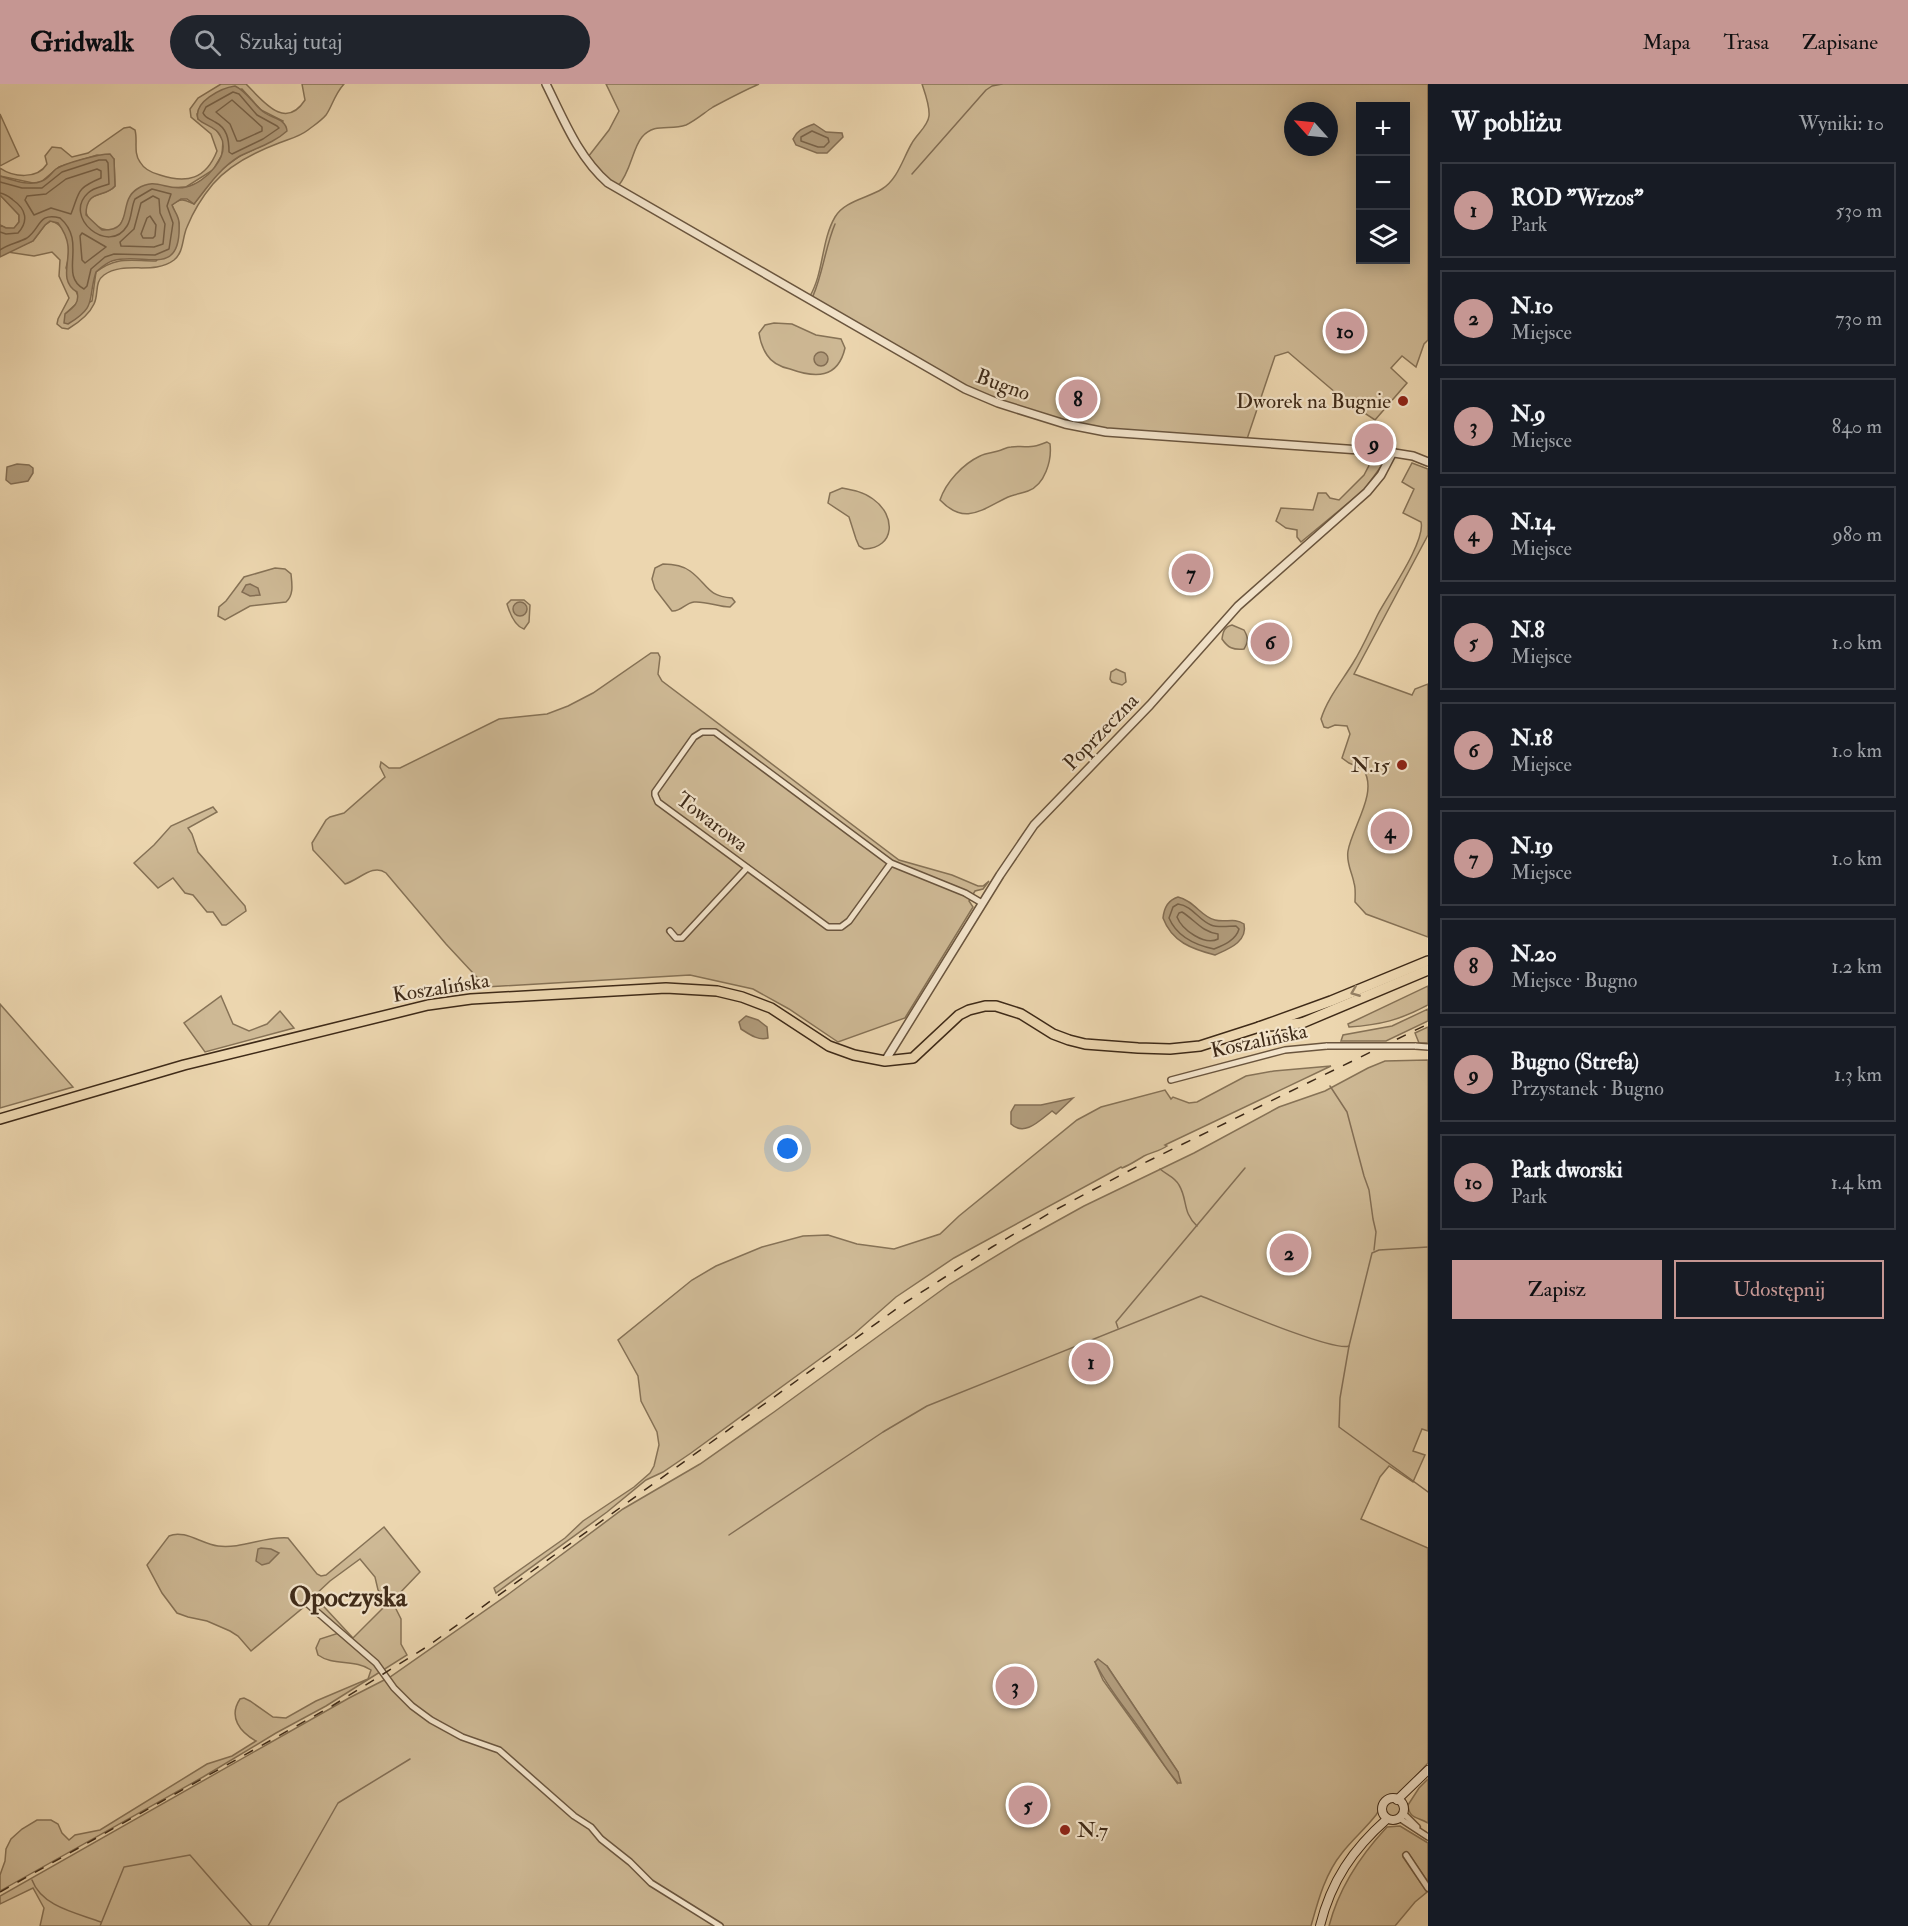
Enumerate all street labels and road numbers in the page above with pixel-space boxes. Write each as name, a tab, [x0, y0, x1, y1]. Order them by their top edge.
street label: Bugno	[972, 363, 1034, 407]
street label: Poprzeczna	[1058, 687, 1145, 776]
street label: Towarowa	[670, 786, 754, 858]
street label: Koszalińska	[391, 967, 492, 1009]
street label: Koszalińska	[1208, 1018, 1310, 1064]

